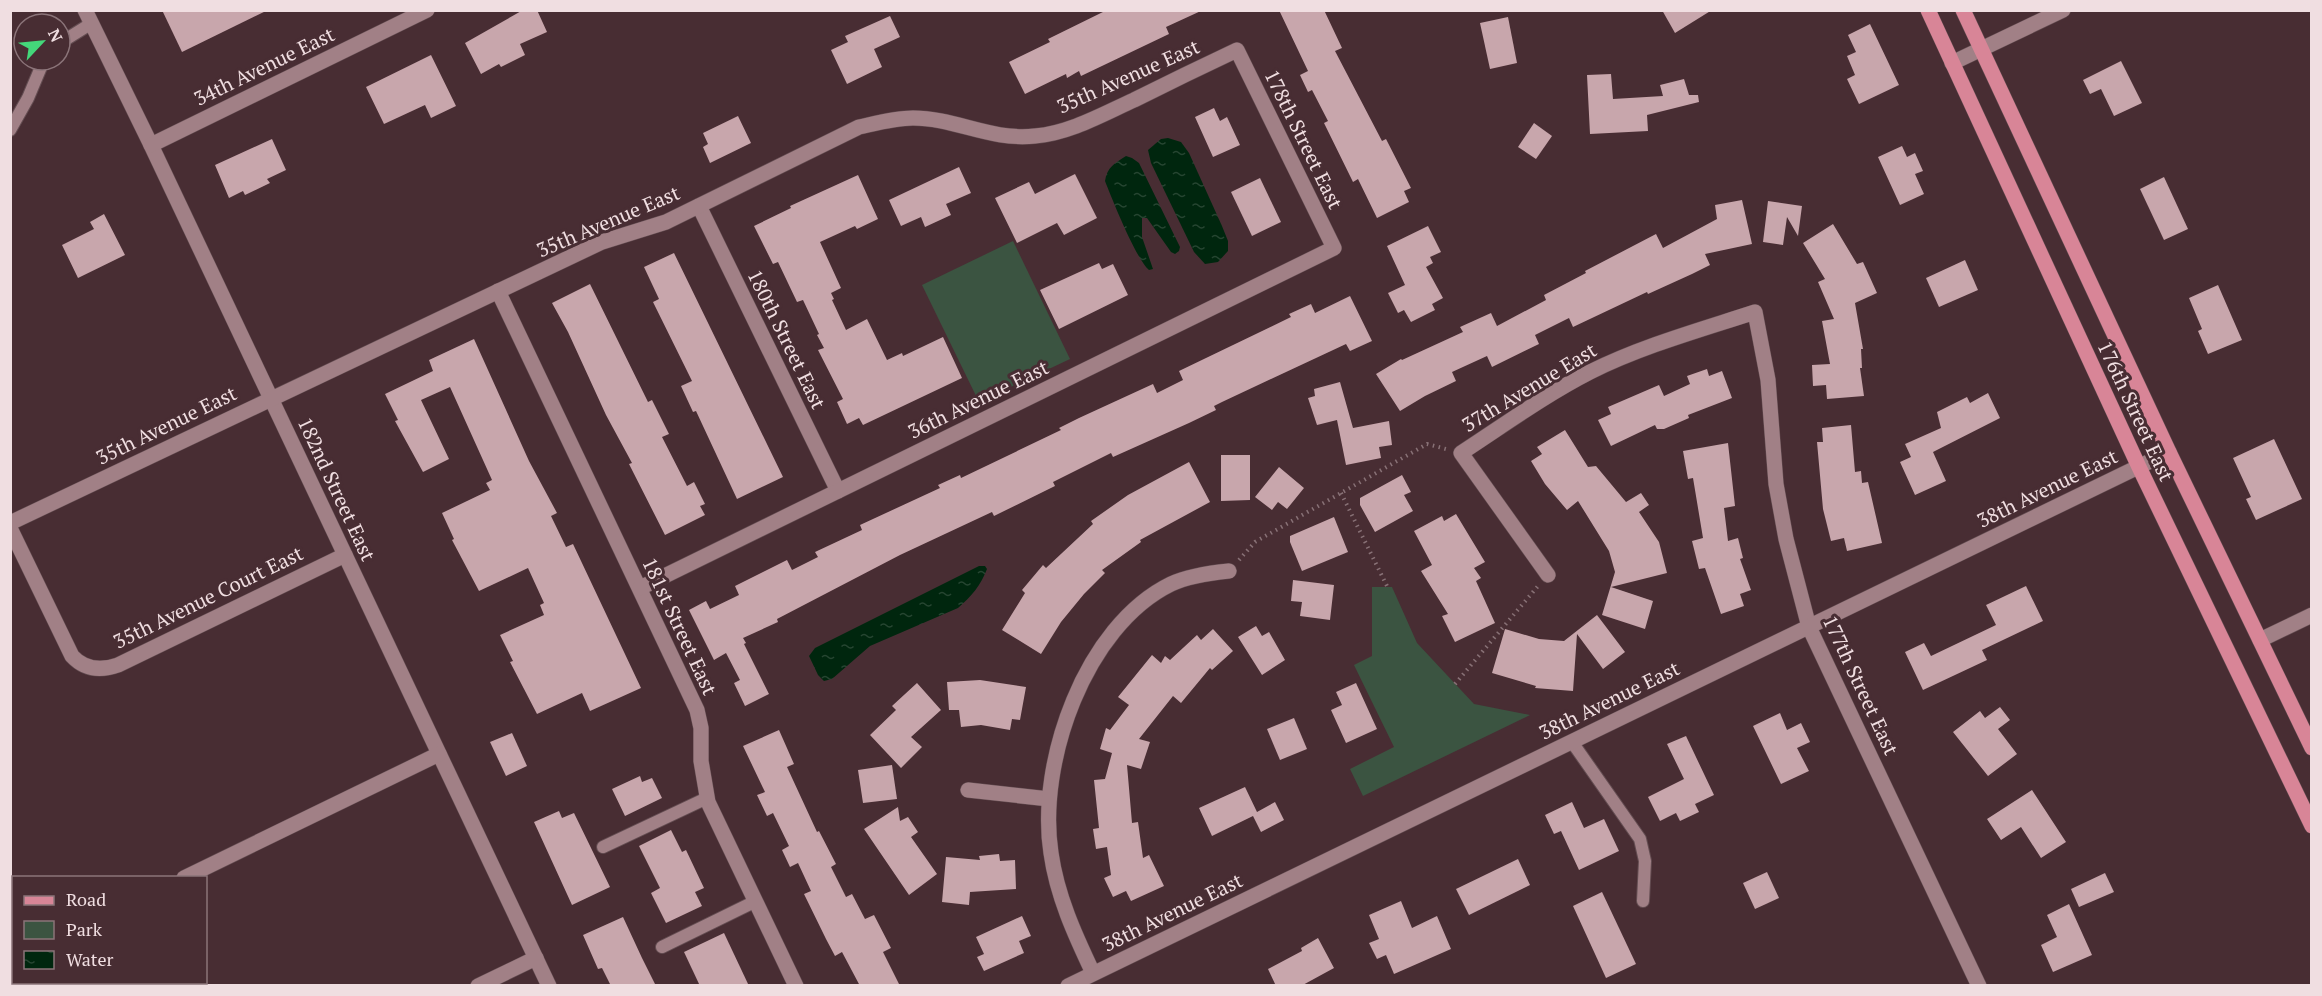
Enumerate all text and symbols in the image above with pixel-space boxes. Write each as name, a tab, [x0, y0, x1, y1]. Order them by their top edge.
north arrow	[12, 12, 72, 72]
street label: 34th Avenue East	[189, 20, 339, 112]
text: N	[43, 25, 68, 46]
street label: 35th Avenue East	[1053, 32, 1204, 119]
street label: 178th Street East	[1259, 65, 1350, 214]
street label: 35th Avenue East	[532, 178, 684, 263]
street label: 180th Street East	[742, 265, 833, 414]
street label: 37th Avenue East	[1457, 336, 1602, 438]
street label: 176th Street East	[2092, 336, 2181, 486]
street label: 36th Avenue East	[903, 353, 1053, 445]
street label: 35th Avenue East	[91, 379, 241, 471]
street label: 182nd Street East	[292, 413, 382, 566]
street label: 38th Avenue East	[1972, 442, 2122, 534]
street label: 35th Avenue Court East	[109, 539, 308, 655]
street label: 181st Street East	[636, 553, 724, 700]
street label: 177th Street East	[1817, 611, 1905, 760]
street label: 38th Avenue East	[1534, 654, 1684, 746]
street label: 38th Avenue East	[1097, 866, 1247, 958]
legend	[12, 876, 207, 984]
text: Road	[66, 887, 106, 911]
text: Park	[66, 917, 103, 941]
text: Water	[66, 947, 113, 971]

